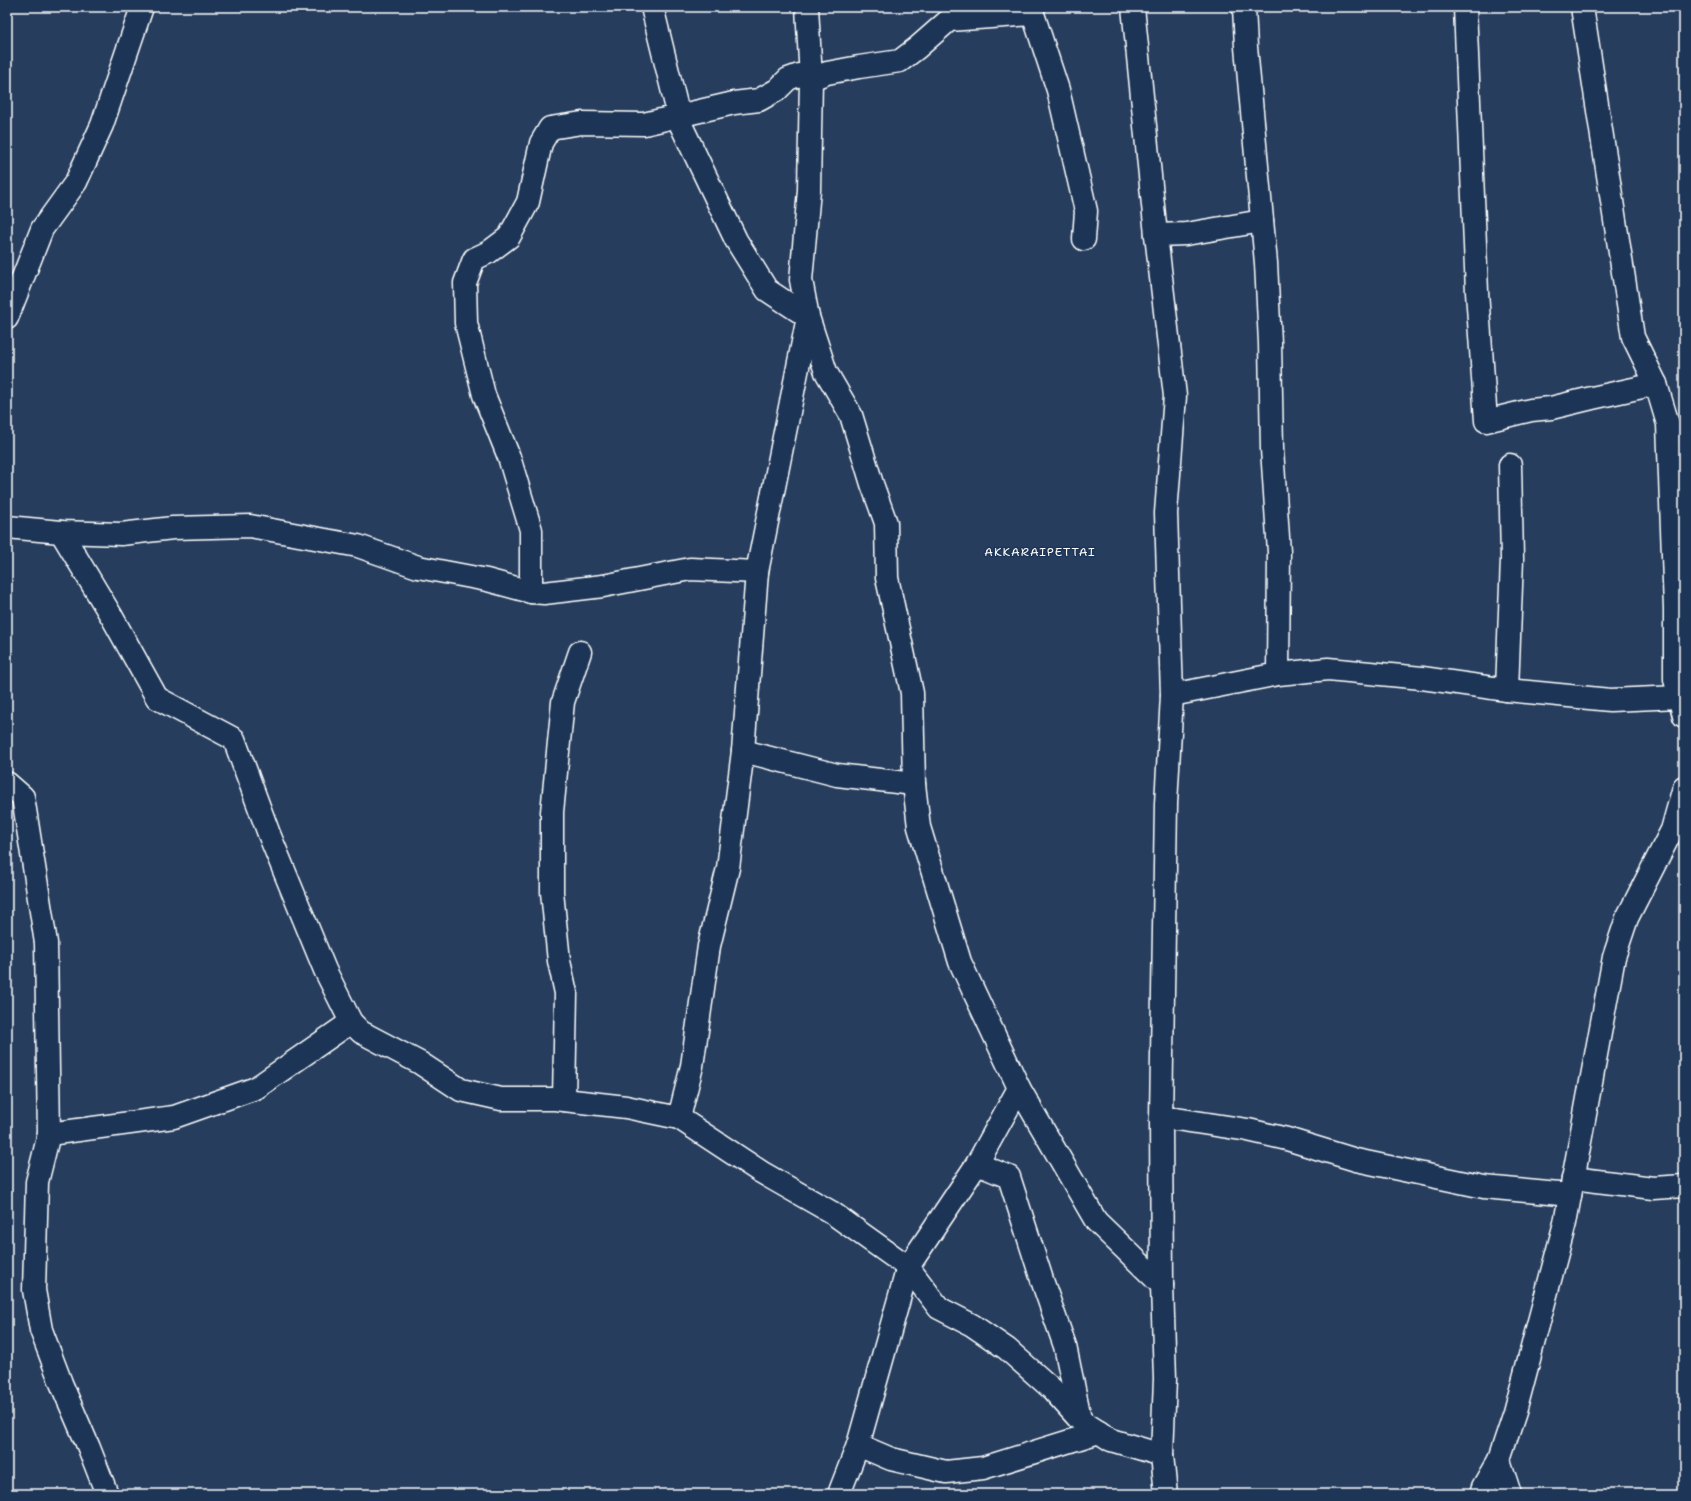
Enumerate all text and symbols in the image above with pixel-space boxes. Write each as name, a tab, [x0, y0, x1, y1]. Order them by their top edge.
district label: AKKARAIPETTAI	[984, 544, 1096, 560]

